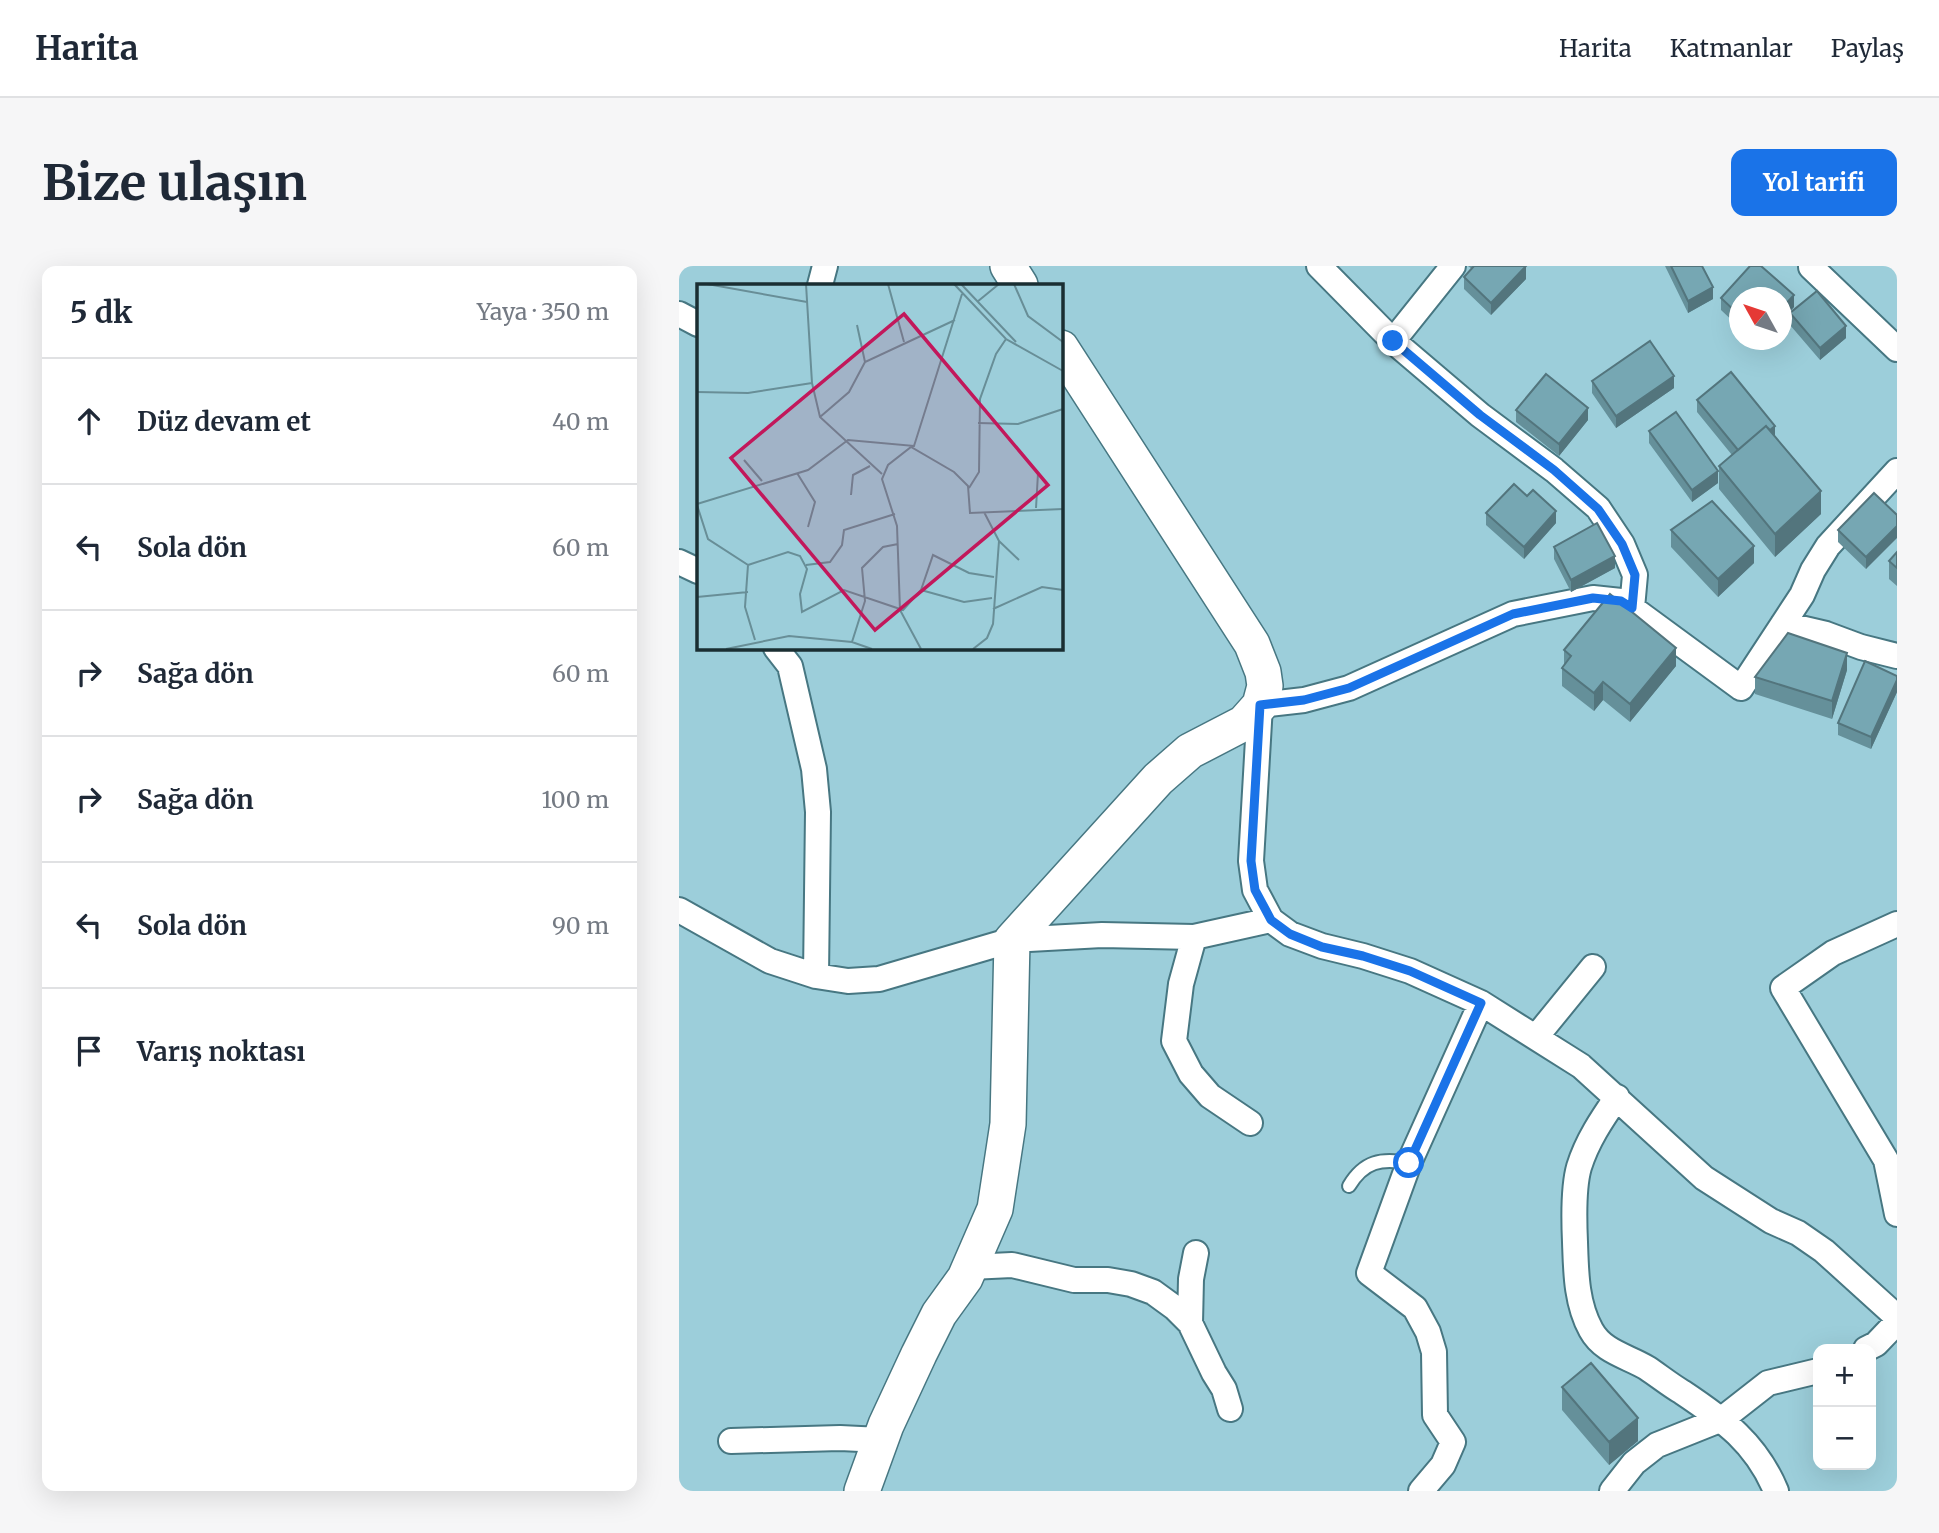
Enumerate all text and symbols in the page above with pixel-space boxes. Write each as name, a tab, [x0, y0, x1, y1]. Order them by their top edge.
text: Harita	[35, 28, 138, 69]
text: Harita	[1559, 33, 1632, 64]
text: Katmanlar	[1670, 33, 1793, 64]
text: Paylaş	[1831, 33, 1904, 64]
button: Yol tarifi	[1731, 149, 1897, 216]
text: Bize ulaşın	[42, 152, 307, 213]
inset map	[697, 284, 1062, 649]
north arrow	[1729, 287, 1792, 350]
text: 5 dk	[70, 293, 133, 331]
text: Yaya · 350 m	[477, 297, 609, 326]
route end	[1377, 325, 1408, 356]
icon: ahead	[70, 402, 108, 440]
text: Düz devam et	[137, 405, 311, 438]
text: 40 m	[552, 407, 609, 436]
icon: left	[70, 528, 108, 566]
text: Sola dön	[137, 531, 247, 564]
text: 60 m	[552, 533, 609, 562]
icon: right	[70, 654, 108, 692]
text: Sağa dön	[137, 657, 254, 690]
text: 60 m	[552, 659, 609, 688]
icon: right	[70, 780, 108, 818]
text: Sağa dön	[137, 783, 254, 816]
text: 100 m	[541, 785, 609, 814]
icon: left	[70, 906, 108, 944]
text: Sola dön	[137, 909, 247, 942]
text: 90 m	[552, 911, 609, 940]
icon: arrive	[70, 1032, 108, 1070]
text: Varış noktası	[137, 1035, 305, 1068]
route start	[1393, 1147, 1424, 1178]
map controls	[1813, 1344, 1876, 1470]
button: +	[1813, 1344, 1876, 1407]
button: −	[1813, 1407, 1876, 1470]

